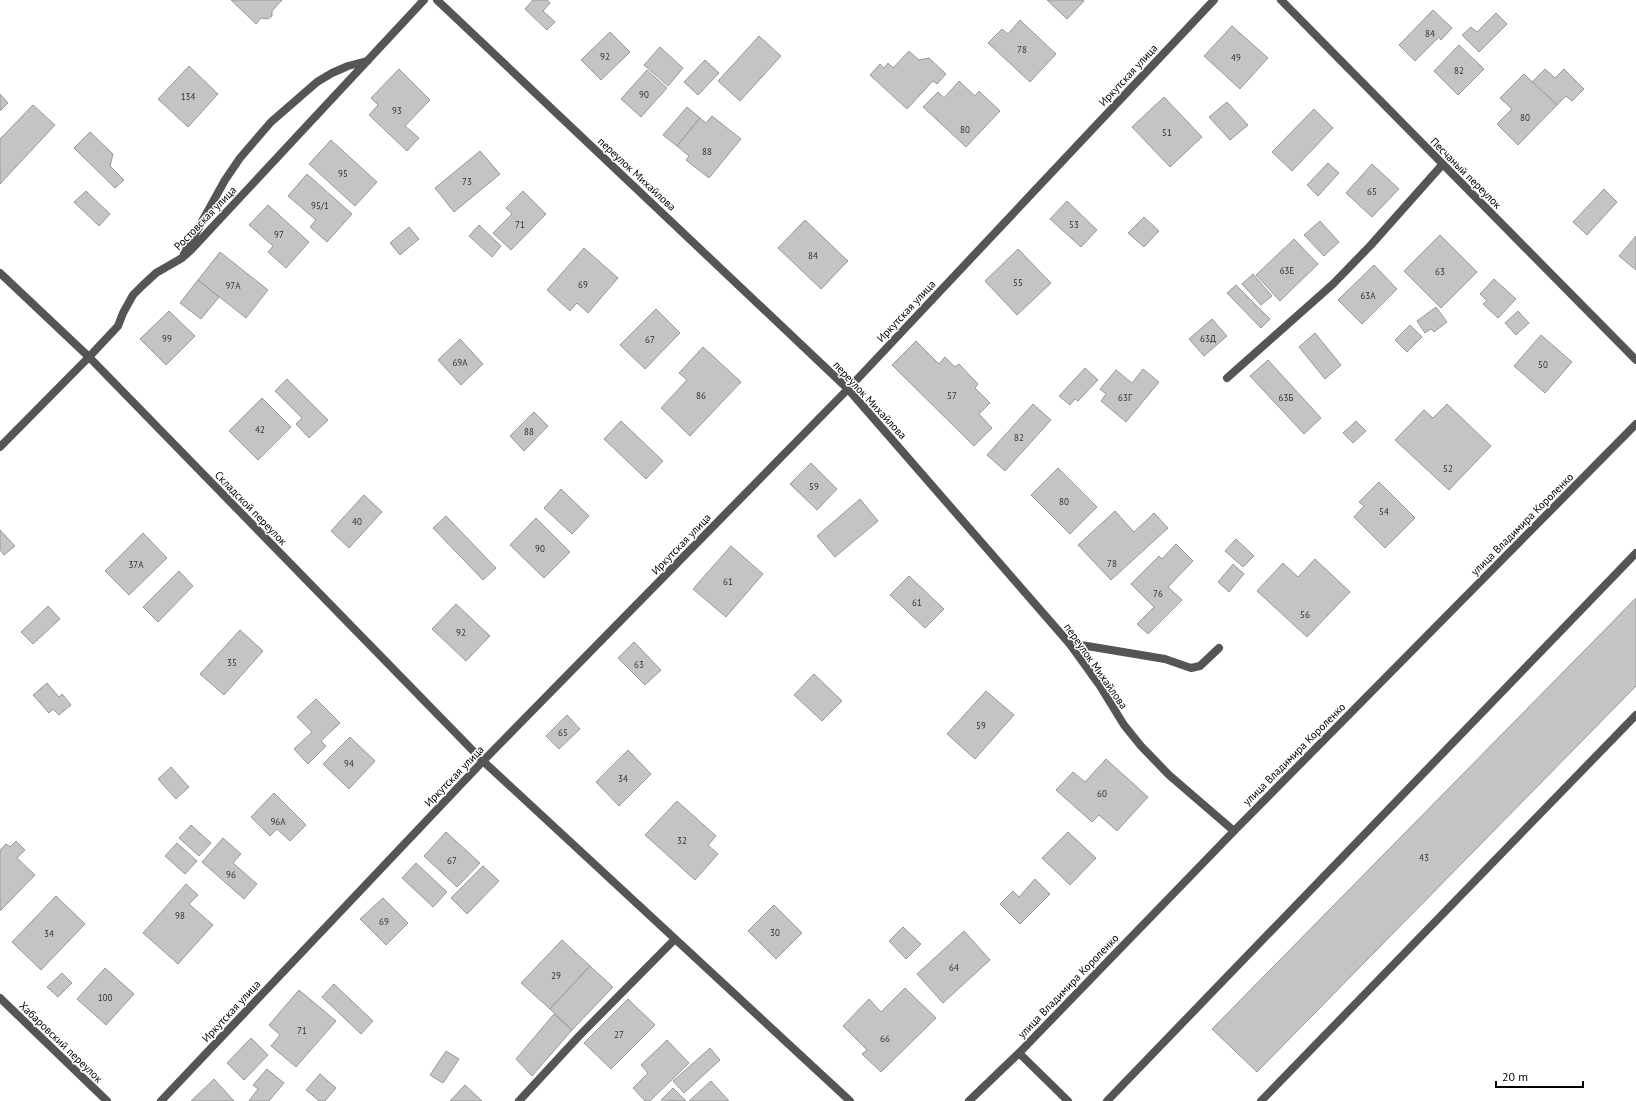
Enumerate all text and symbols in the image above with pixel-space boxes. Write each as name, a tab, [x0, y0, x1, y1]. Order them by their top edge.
house number: 84	[1425, 28, 1435, 39]
street label: Иркутская улица	[1096, 41, 1160, 109]
house number: 78	[1017, 44, 1027, 55]
house number: 92	[600, 51, 610, 62]
house number: 49	[1231, 52, 1241, 63]
house number: 82	[1454, 65, 1464, 76]
house number: 90	[639, 89, 649, 100]
house number: 134	[181, 91, 195, 102]
house number: 93	[392, 105, 402, 116]
house number: 80	[1520, 112, 1530, 123]
house number: 80	[960, 124, 970, 135]
house number: 51	[1162, 127, 1172, 138]
street label: переулок Михайлова	[595, 134, 679, 214]
street label: Песчаный переулок	[1427, 134, 1505, 212]
house number: 88	[702, 146, 712, 157]
house number: 95	[338, 168, 348, 179]
house number: 73	[462, 176, 472, 187]
street label: Ростовская улица	[171, 183, 239, 253]
house number: 65	[1367, 186, 1377, 197]
house number: 95/1	[311, 200, 329, 211]
house number: 71	[515, 219, 525, 230]
house number: 53	[1069, 219, 1079, 230]
house number: 97	[274, 229, 284, 240]
house number: 84	[808, 250, 818, 261]
house number: 63Е	[1280, 265, 1294, 276]
house number: 63	[1435, 266, 1445, 277]
street label: Иркутская улица	[874, 277, 938, 345]
house number: 55	[1013, 277, 1023, 288]
house number: 69	[578, 279, 588, 290]
house number: 97А	[225, 280, 241, 291]
house number: 63А	[1360, 290, 1376, 301]
house number: 99	[162, 333, 172, 344]
house number: 63Д	[1200, 333, 1216, 344]
house number: 67	[645, 334, 655, 345]
house number: 69А	[452, 357, 468, 368]
street label: переулок Михайлова	[830, 358, 910, 442]
house number: 50	[1538, 359, 1548, 370]
house number: 86	[696, 390, 706, 401]
house number: 57	[947, 390, 957, 401]
house number: 63Г	[1118, 392, 1133, 403]
house number: 63Б	[1279, 392, 1293, 403]
house number: 42	[255, 424, 265, 435]
house number: 88	[524, 426, 534, 437]
house number: 82	[1014, 432, 1024, 443]
house number: 52	[1443, 463, 1453, 474]
street label: Складской переулок	[212, 468, 291, 549]
street label: улица Владимира Короленко	[1468, 470, 1576, 578]
house number: 59	[809, 481, 819, 492]
house number: 80	[1059, 496, 1069, 507]
house number: 54	[1379, 506, 1389, 517]
street label: Иркутская улица	[648, 510, 714, 578]
house number: 40	[352, 516, 362, 527]
house number: 90	[535, 543, 545, 554]
house number: 78	[1107, 558, 1117, 569]
house number: 37А	[128, 559, 144, 570]
house number: 61	[723, 576, 733, 587]
house number: 76	[1153, 588, 1163, 599]
house number: 61	[912, 597, 922, 608]
house number: 56	[1300, 609, 1310, 620]
street label: переулок Михайлова	[1061, 620, 1131, 712]
house number: 92	[456, 627, 466, 638]
house number: 35	[227, 657, 237, 668]
house number: 63	[634, 659, 644, 670]
street label: улица Владимира Короленко	[1240, 700, 1348, 808]
house number: 59	[976, 720, 986, 731]
house number: 65	[558, 727, 568, 738]
street label: Иркутская улица	[421, 742, 487, 810]
house number: 94	[344, 758, 354, 769]
house number: 34	[618, 773, 628, 784]
house number: 60	[1097, 788, 1107, 799]
house number: 96А	[270, 816, 286, 827]
house number: 32	[677, 835, 687, 846]
house number: 43	[1419, 852, 1429, 863]
house number: 67	[447, 855, 457, 866]
house number: 96	[226, 869, 236, 880]
house number: 98	[175, 910, 185, 921]
house number: 69	[379, 916, 389, 927]
house number: 30	[770, 927, 780, 938]
house number: 34	[44, 928, 54, 939]
street label: улица Владимира Короленко	[1015, 931, 1122, 1041]
house number: 64	[949, 962, 959, 973]
house number: 29	[551, 970, 561, 981]
street label: Иркутская улица	[199, 977, 263, 1045]
house number: 100	[98, 992, 112, 1003]
street label: Хабаровский переулок	[16, 999, 106, 1086]
house number: 71	[297, 1025, 307, 1036]
house number: 27	[614, 1029, 624, 1040]
house number: 66	[880, 1033, 890, 1044]
scale bar	[1496, 1063, 1583, 1089]
text: 20 m	[1502, 1069, 1528, 1084]

